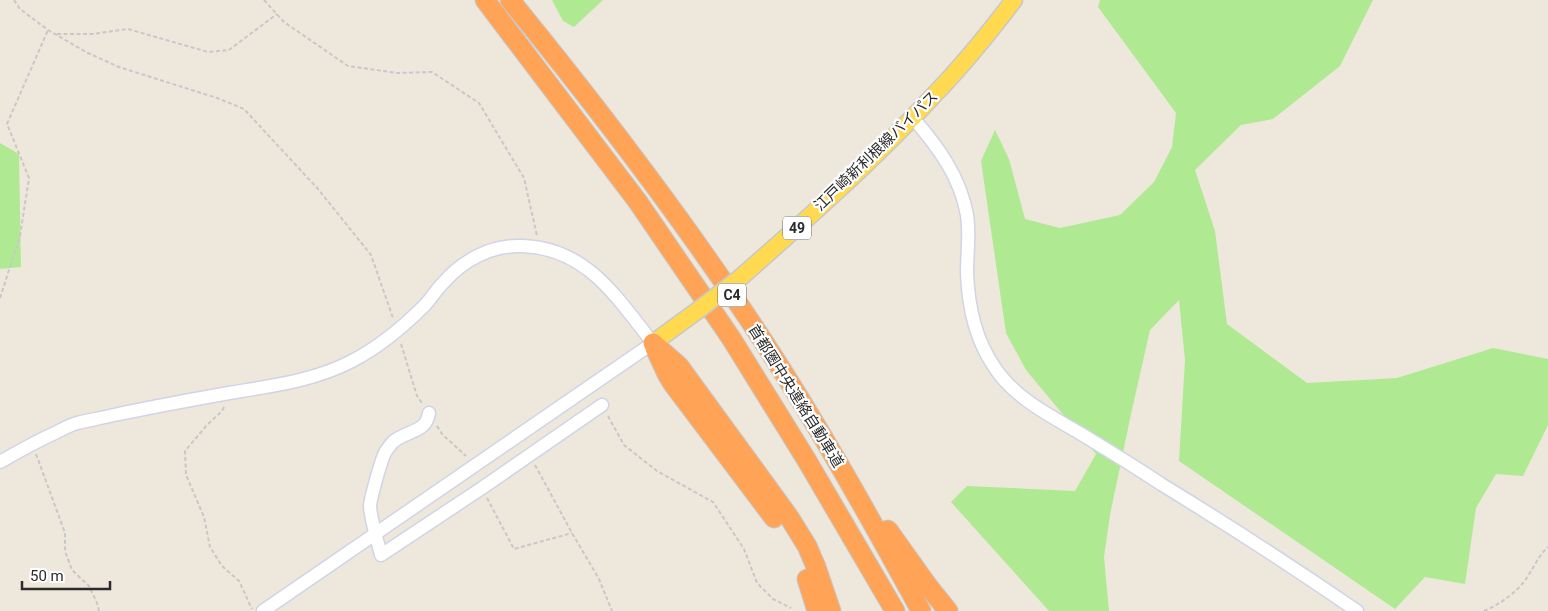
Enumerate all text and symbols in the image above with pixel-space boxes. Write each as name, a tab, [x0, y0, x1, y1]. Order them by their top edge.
street label: 江戸崎新利根線バイパス	[811, 87, 941, 215]
road number: 49	[783, 217, 811, 240]
road number: C4	[718, 284, 746, 306]
street label: 首都圏中央連絡自動車道	[745, 321, 847, 471]
scale bar	[22, 558, 110, 590]
text: 50 m	[30, 567, 64, 585]

